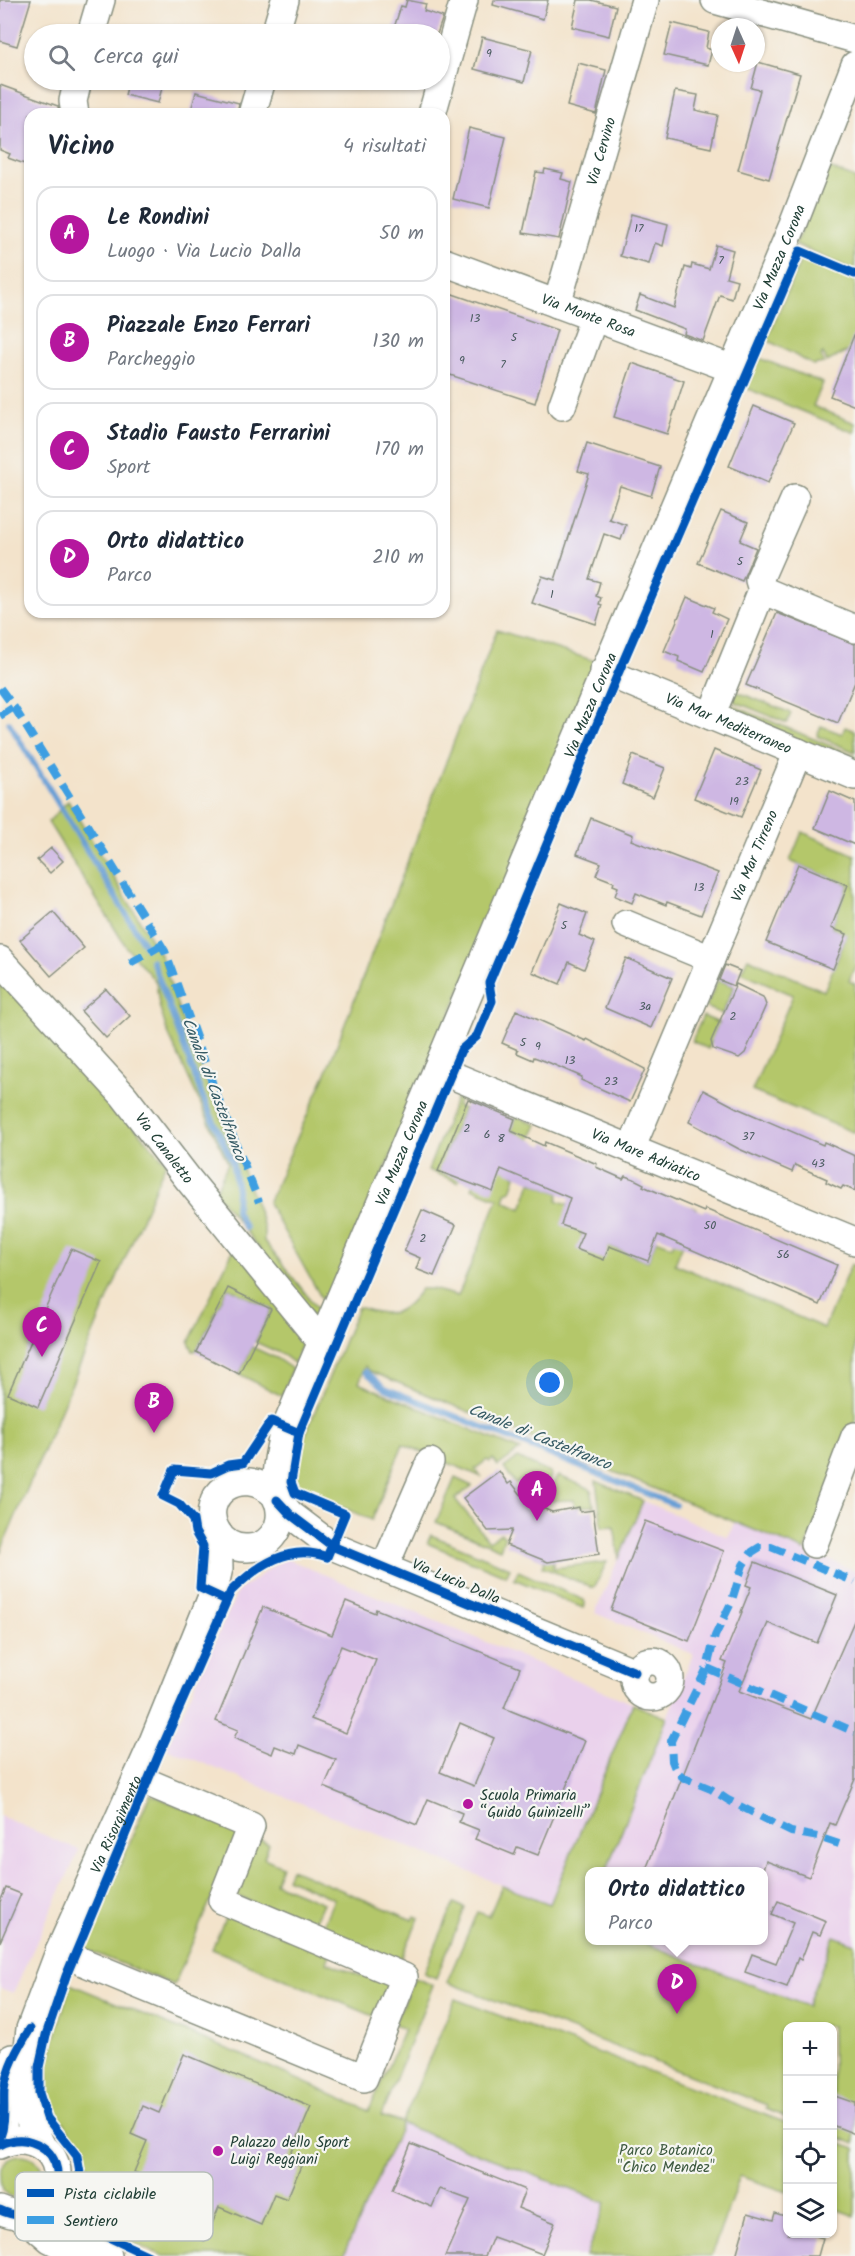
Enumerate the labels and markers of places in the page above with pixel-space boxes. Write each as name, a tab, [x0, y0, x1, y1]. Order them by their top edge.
pin: C	[22, 1308, 62, 1357]
pin: B	[134, 1384, 174, 1433]
pin: A	[518, 1472, 556, 1521]
place label: Scuola Primaria “Guido Guinizelli”	[480, 1784, 591, 1825]
marker: Scuola Primaria “Guido Guinizelli”	[461, 1797, 475, 1811]
pin: D	[658, 1964, 696, 2014]
place label: Palazzo dello Sport Luigi Reggiani	[230, 2131, 349, 2172]
marker: Palazzo dello Sport Luigi Reggiani	[211, 2144, 225, 2158]

